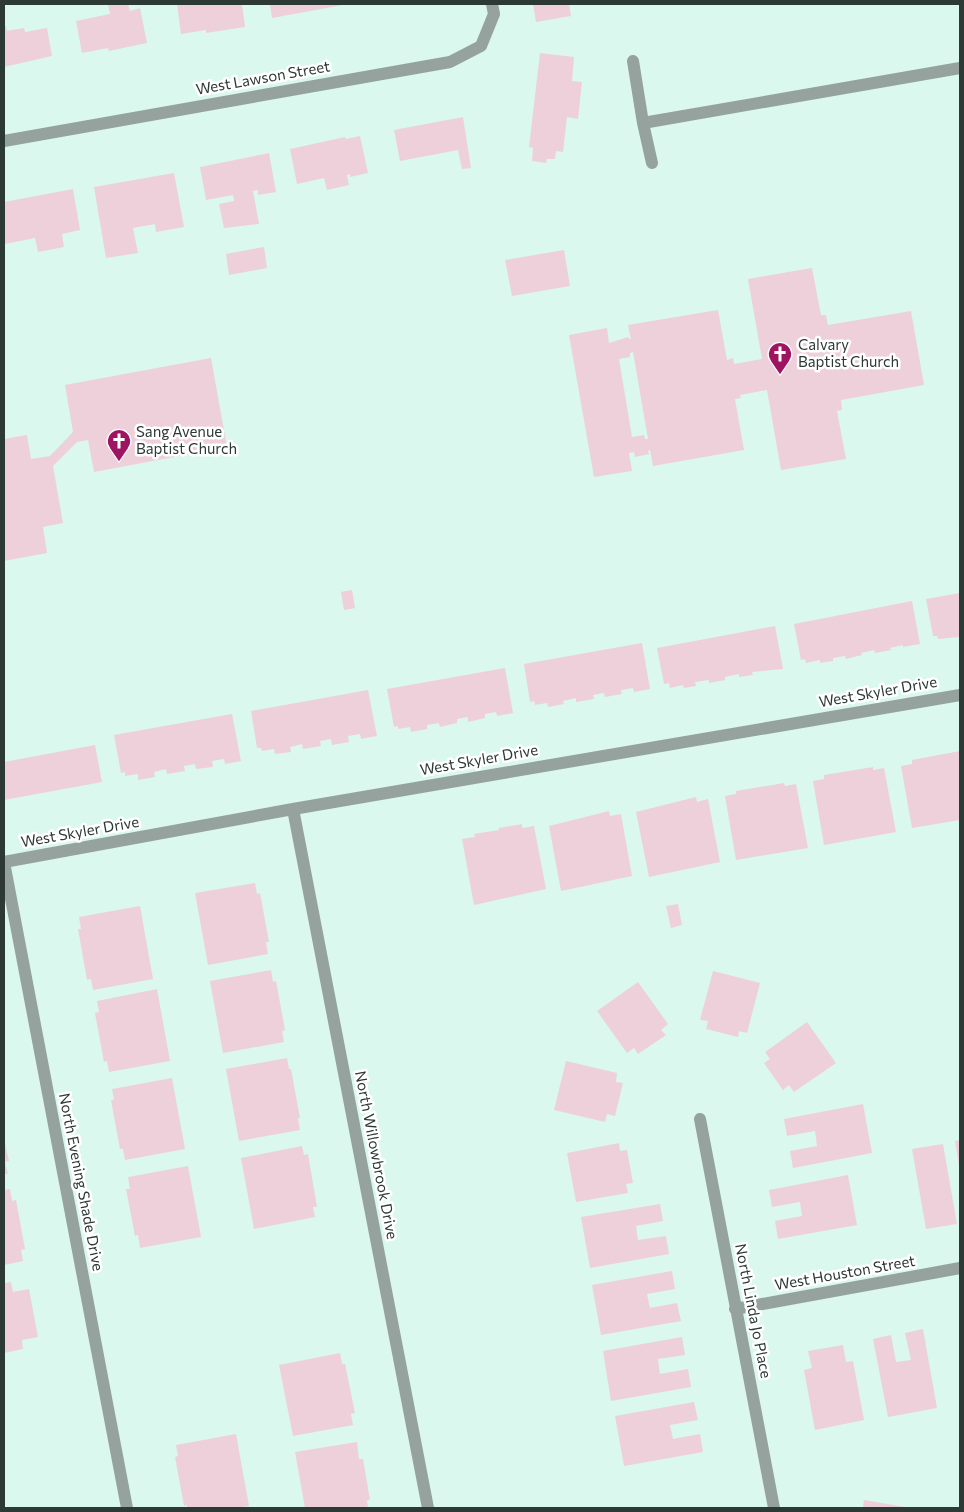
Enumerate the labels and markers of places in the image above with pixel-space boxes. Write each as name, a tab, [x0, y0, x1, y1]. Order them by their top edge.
place label: Calvary Baptist Church	[798, 335, 899, 370]
church icon: Calvary Baptist Church	[767, 341, 793, 375]
place label: Sang Avenue Baptist Church	[136, 422, 237, 457]
church icon: Sang Avenue Baptist Church	[106, 428, 132, 462]

